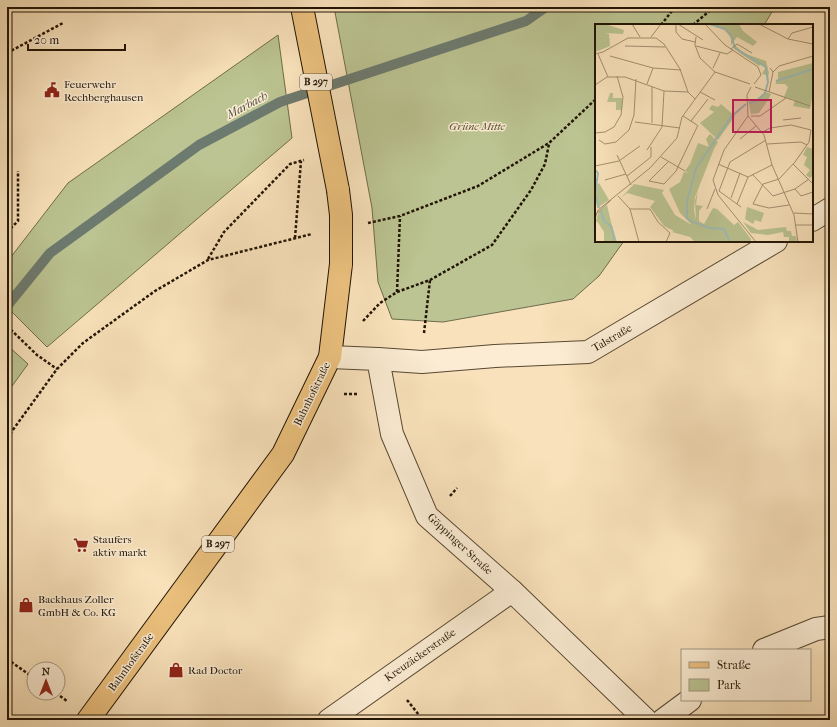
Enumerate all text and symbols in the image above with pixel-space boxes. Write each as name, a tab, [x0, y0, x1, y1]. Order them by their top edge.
inset map	[595, 24, 813, 242]
scale bar	[28, 26, 125, 52]
text: 20 m	[34, 33, 59, 47]
road number: B 297	[300, 74, 332, 90]
place label: Feuerwehr Rechberghausen	[64, 78, 144, 104]
public building icon: Feuerwehr Rechberghausen	[43, 81, 61, 99]
water label: Marbach	[223, 88, 270, 122]
park label: Grüne Mitte	[449, 120, 506, 133]
street label: Talstraße	[590, 321, 635, 355]
street label: Bahnhofstraße	[291, 360, 333, 428]
street label: Göppinger Straße	[425, 511, 496, 578]
place label: Staufers aktiv markt	[93, 533, 147, 559]
supermarket icon: Staufers aktiv markt	[72, 536, 90, 554]
road number: B 297	[202, 536, 234, 552]
place label: Backhaus Zoller GmbH & Co. KG	[38, 593, 116, 619]
shop icon: Backhaus Zoller GmbH & Co. KG	[17, 596, 35, 614]
street label: Kreuzäckerstraße	[382, 625, 459, 684]
street label: Bahnhofstraße	[105, 630, 157, 694]
legend	[681, 649, 811, 701]
text: Straße	[717, 658, 751, 672]
north arrow	[26, 661, 66, 701]
shop icon: Rad Doctor	[167, 661, 185, 679]
place label: Rad Doctor	[188, 664, 243, 677]
text: N	[42, 665, 51, 678]
text: Park	[717, 678, 742, 692]

